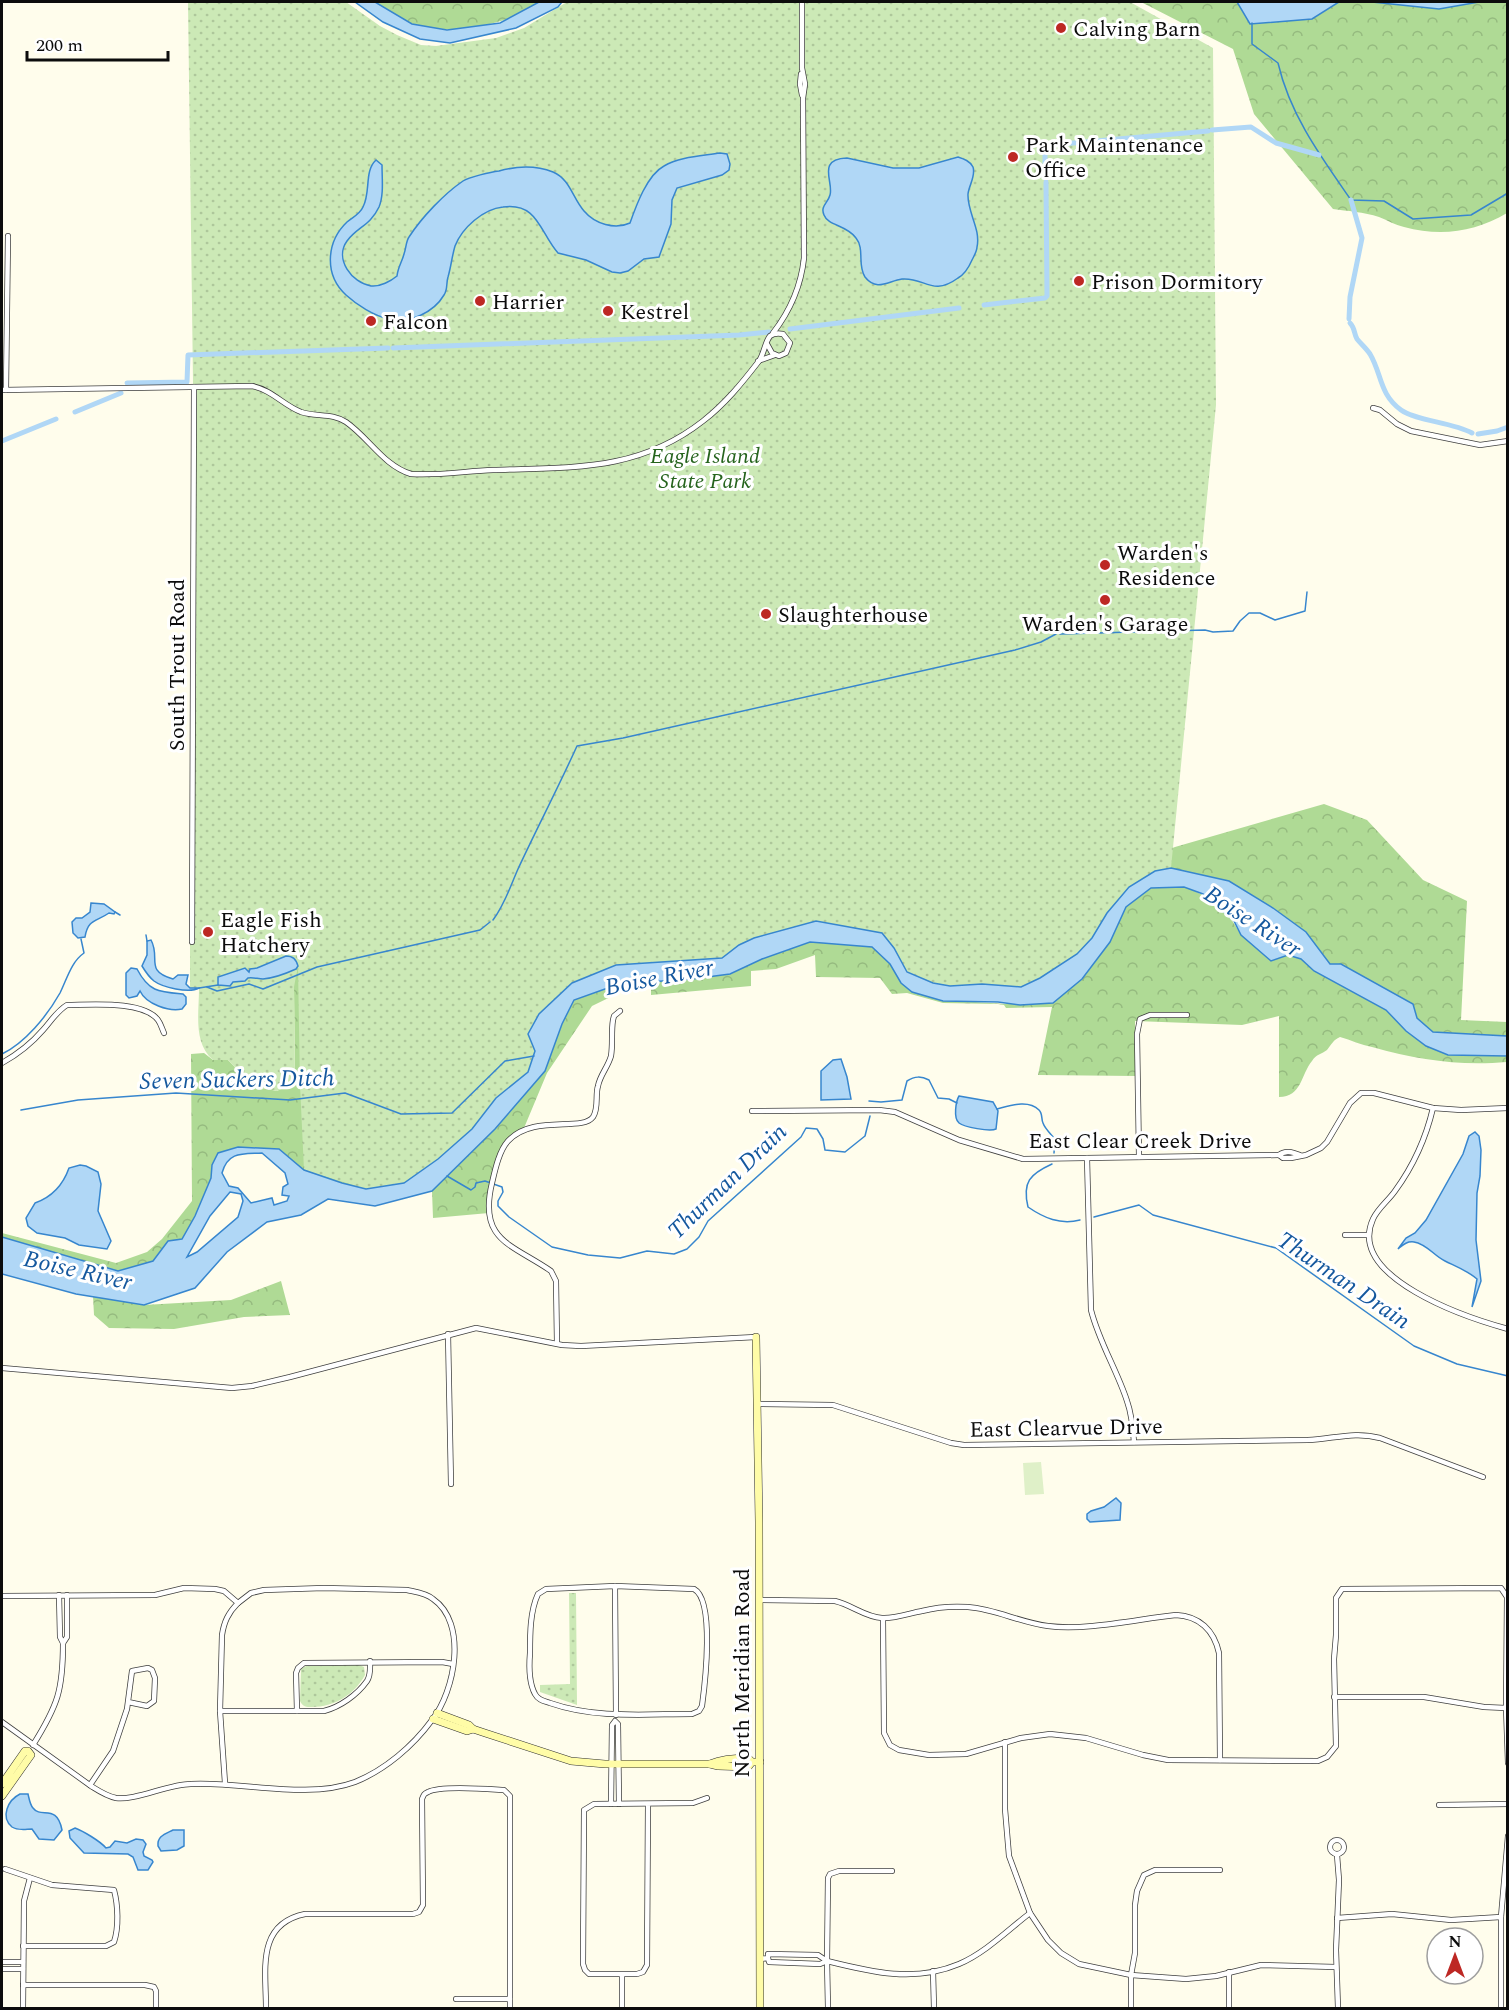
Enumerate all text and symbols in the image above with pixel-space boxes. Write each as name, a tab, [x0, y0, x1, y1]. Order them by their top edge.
place label: Calving Barn	[1073, 13, 1201, 46]
marker: Calving Barn	[1054, 21, 1068, 35]
scale bar	[27, 24, 168, 62]
text: 200 m	[36, 32, 83, 59]
place label: Park Maintenance Office	[1025, 129, 1203, 187]
marker: Park Maintenance Office	[1006, 150, 1020, 164]
place label: Prison Dormitory	[1091, 266, 1264, 299]
marker: Prison Dormitory	[1072, 274, 1086, 288]
place label: Harrier	[492, 286, 565, 319]
marker: Harrier	[473, 294, 487, 308]
place label: Kestrel	[620, 296, 689, 329]
marker: Kestrel	[601, 304, 615, 318]
place label: Falcon	[383, 306, 448, 339]
marker: Falcon	[364, 314, 378, 328]
park label: Eagle Island State Park	[650, 440, 760, 498]
place label: Warden's Residence	[1117, 537, 1216, 595]
marker: Warden's Residence	[1098, 558, 1112, 572]
street label: South Trout Road	[161, 579, 194, 751]
marker: Warden's Garage	[1098, 593, 1112, 607]
place label: Slaughterhouse	[778, 599, 928, 632]
marker: Slaughterhouse	[759, 607, 773, 621]
place label: Warden's Garage	[1022, 608, 1188, 641]
water label: Boise River	[1197, 877, 1309, 967]
place label: Eagle Fish Hatchery	[220, 904, 322, 962]
marker: Eagle Fish Hatchery	[201, 925, 215, 939]
water label: Boise River	[602, 950, 717, 1006]
water label: Seven Suckers Ditch	[139, 1060, 335, 1100]
water label: Thurman Drain	[660, 1115, 796, 1248]
street label: East Clear Creek Drive	[1028, 1125, 1252, 1158]
water label: Thurman Drain	[1269, 1223, 1418, 1339]
water label: Boise River	[20, 1241, 136, 1301]
street label: East Clearvue Drive	[969, 1410, 1163, 1447]
street label: North Meridian Road	[726, 1568, 759, 1778]
north arrow	[1425, 1926, 1485, 1986]
text: N	[1448, 1930, 1462, 1954]

